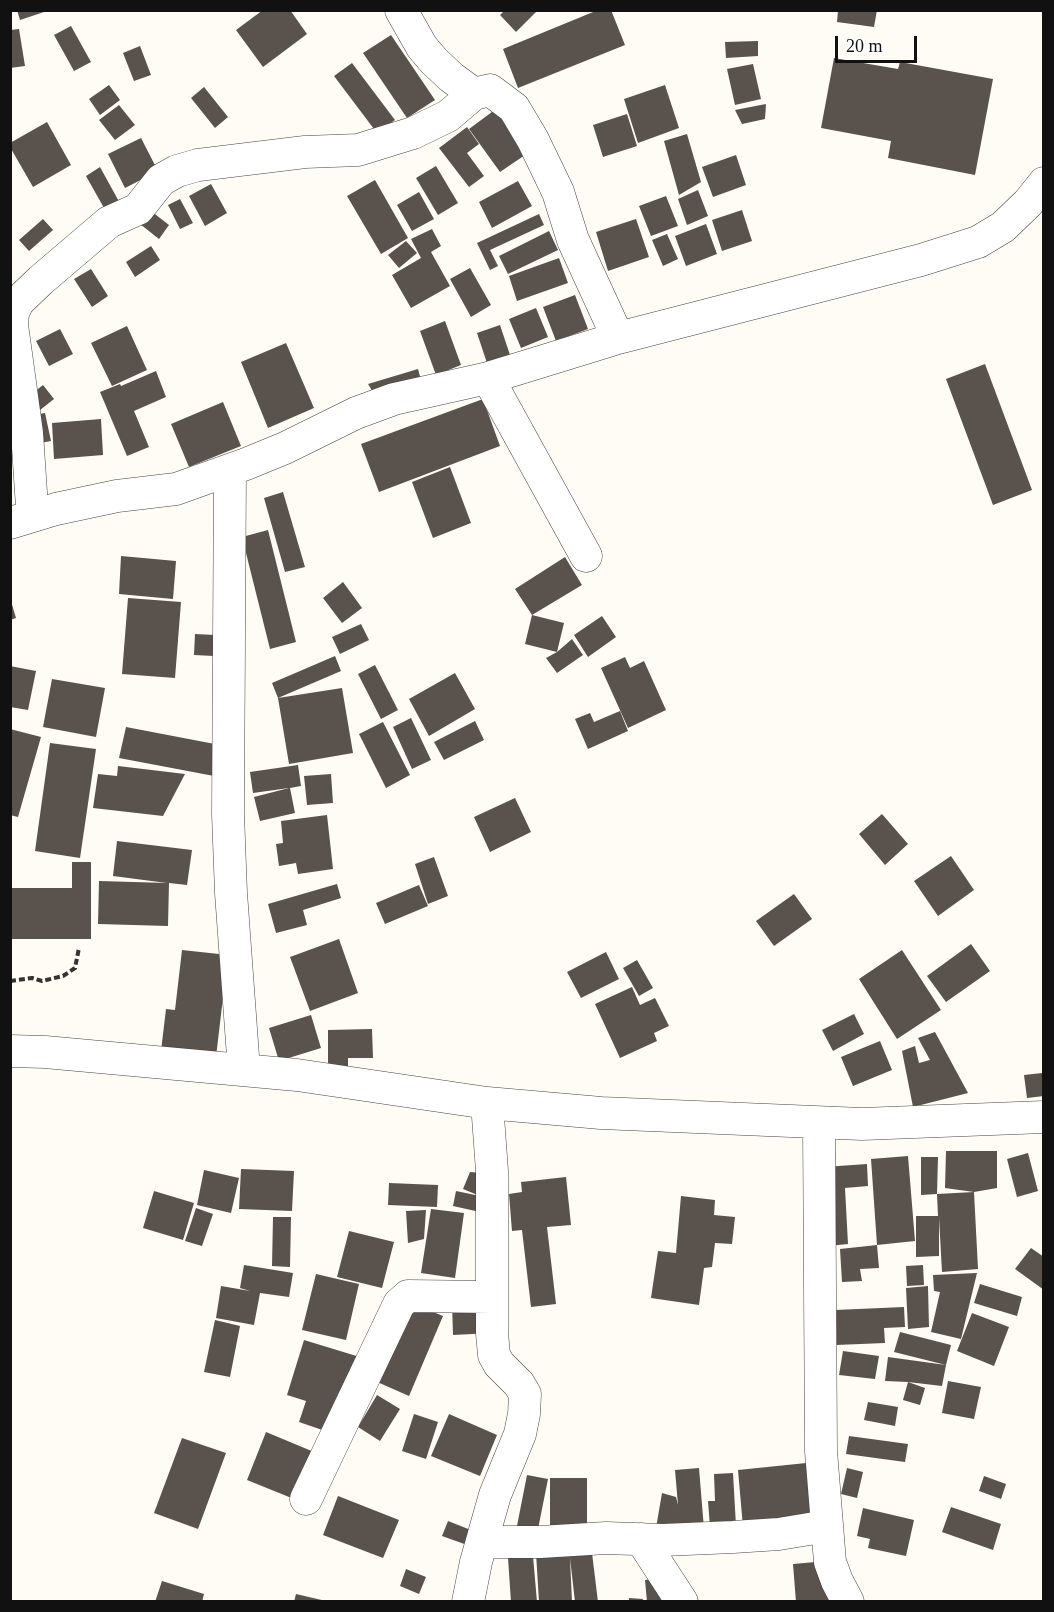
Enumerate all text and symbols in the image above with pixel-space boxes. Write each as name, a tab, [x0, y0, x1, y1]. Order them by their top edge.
scale bar	[838, 24, 920, 62]
text: 20 m	[846, 36, 883, 56]

